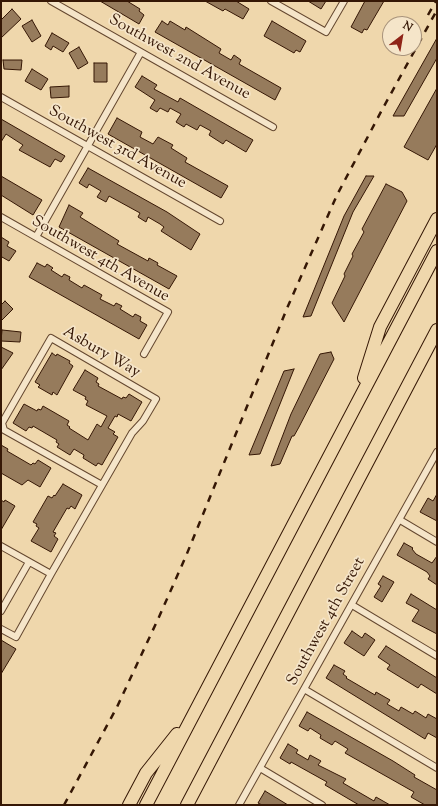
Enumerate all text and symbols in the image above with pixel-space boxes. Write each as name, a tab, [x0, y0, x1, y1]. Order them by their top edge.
street label: Southwest 2nd Avenue	[105, 11, 253, 105]
north arrow	[382, 16, 422, 56]
text: N	[400, 17, 416, 36]
street label: Southwest 3rd Avenue	[45, 102, 189, 194]
street label: Southwest 4th Avenue	[28, 213, 172, 307]
street label: Asbury Way	[59, 323, 143, 383]
street label: Southwest 4th Street	[284, 554, 370, 690]

